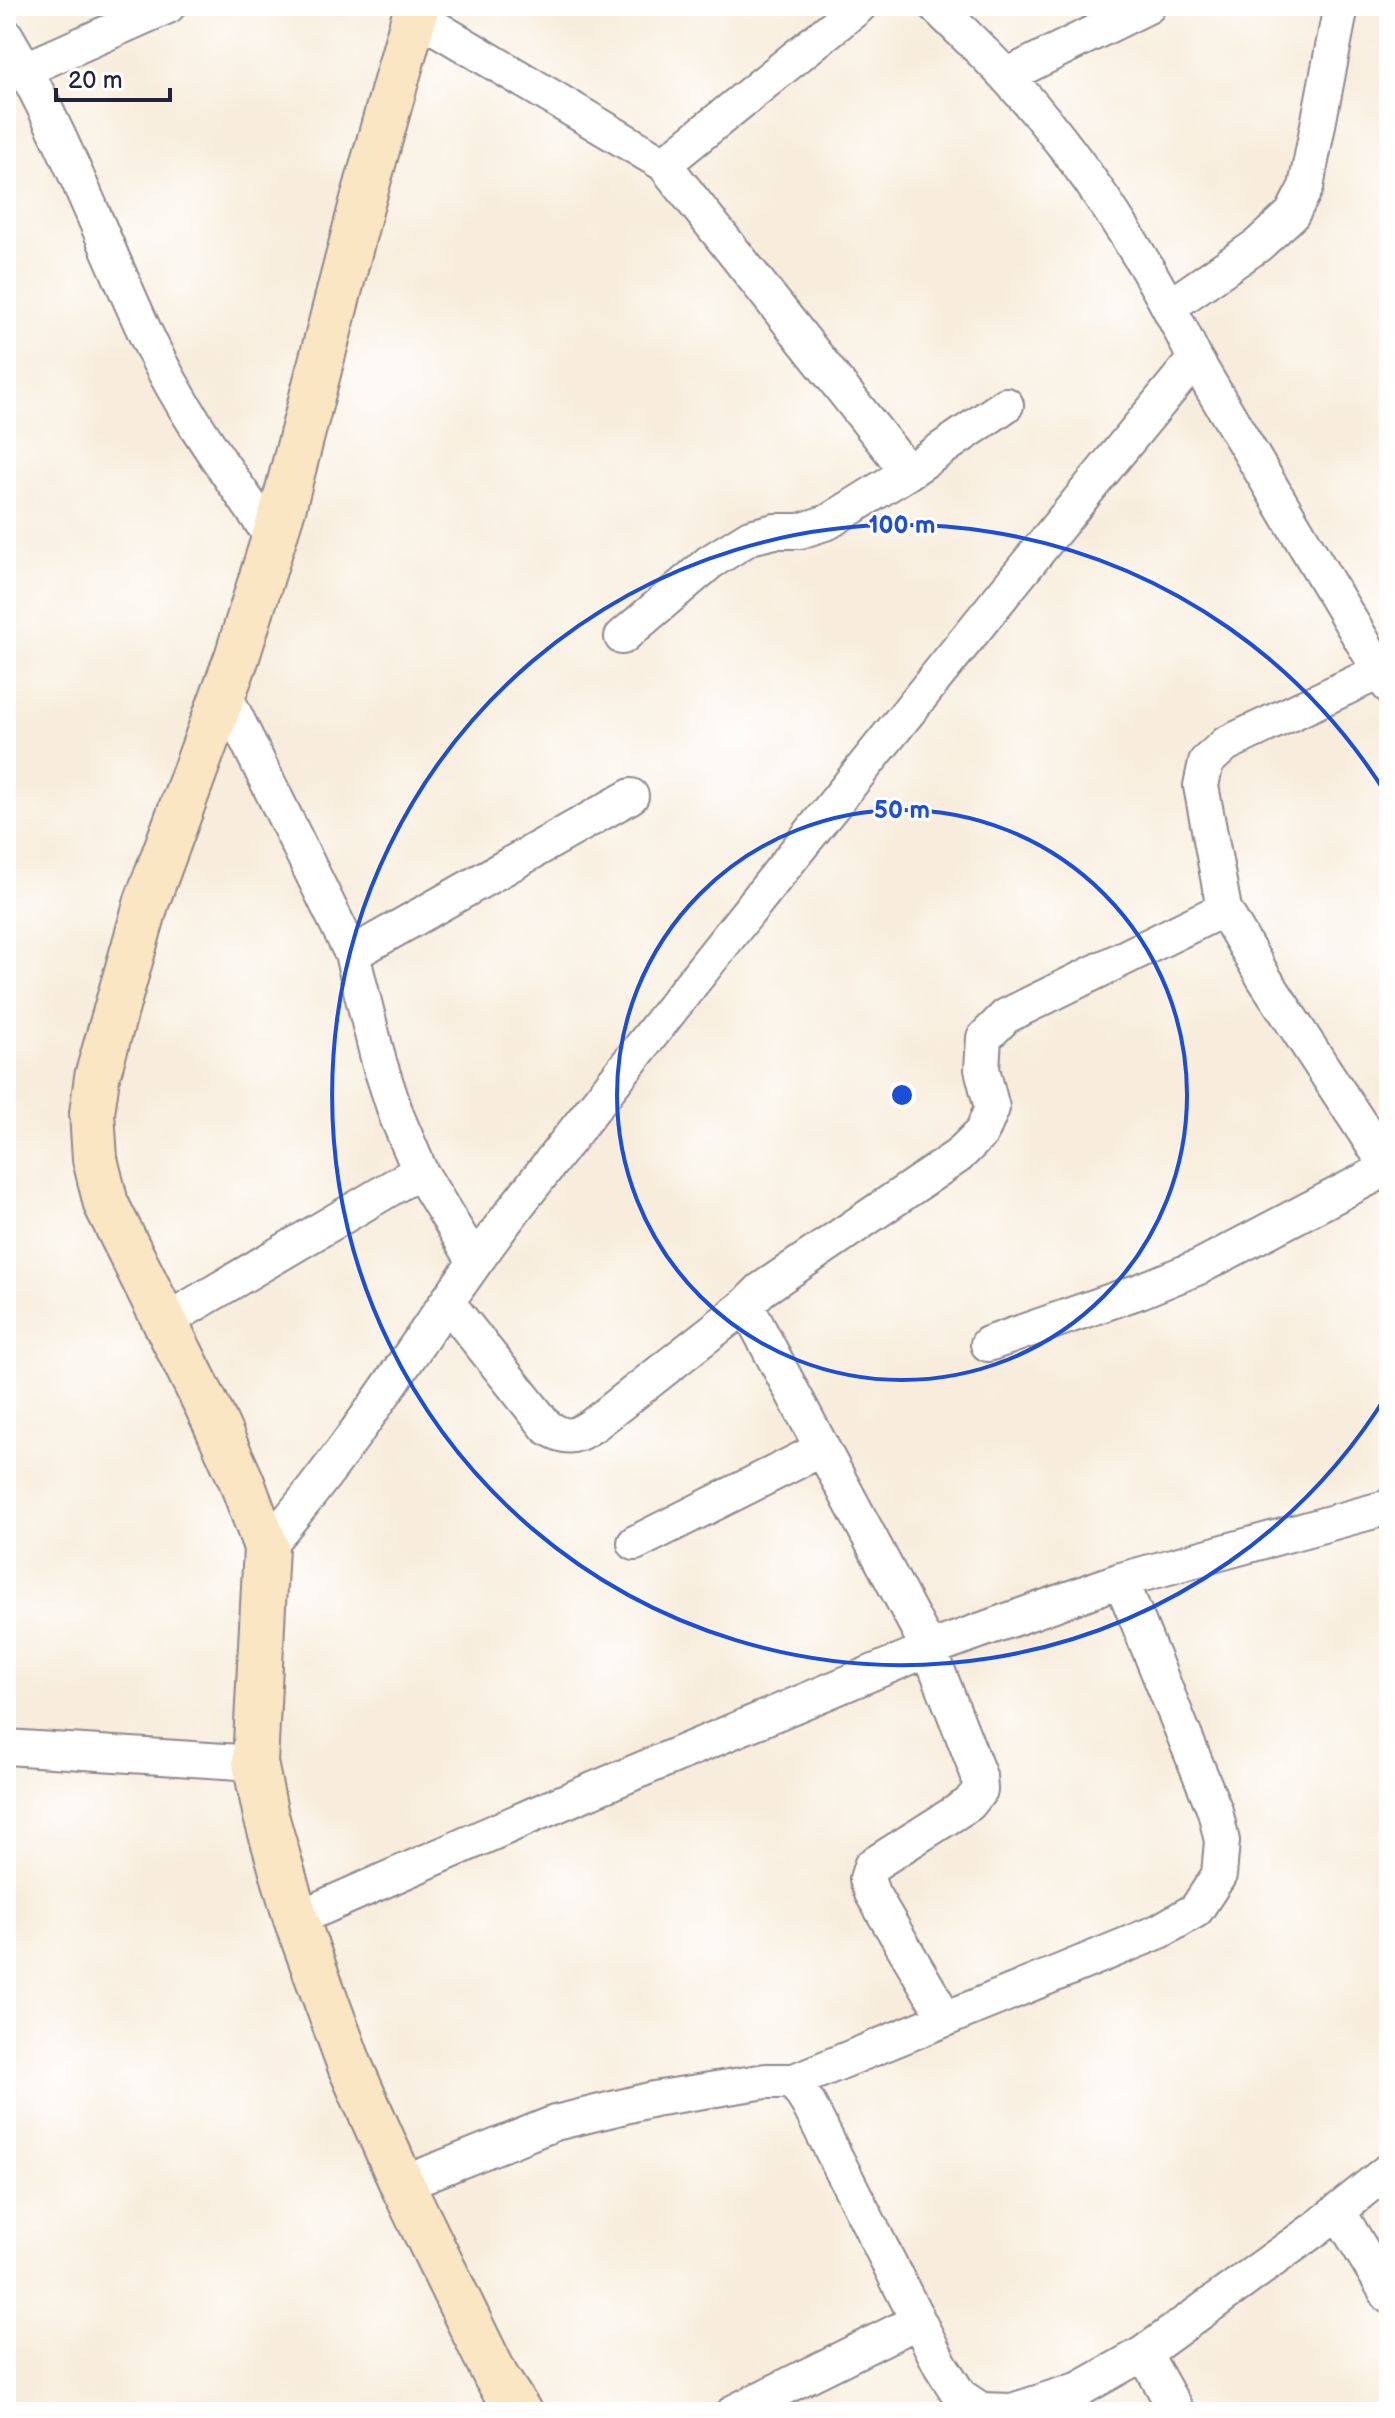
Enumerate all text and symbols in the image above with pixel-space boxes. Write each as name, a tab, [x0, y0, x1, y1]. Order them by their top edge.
scale bar	[56, 52, 170, 102]
text: 20 m	[68, 66, 123, 95]
text: 100 m	[869, 511, 935, 540]
text: 50 m	[874, 796, 930, 825]
centre of rings	[888, 1081, 916, 1109]

